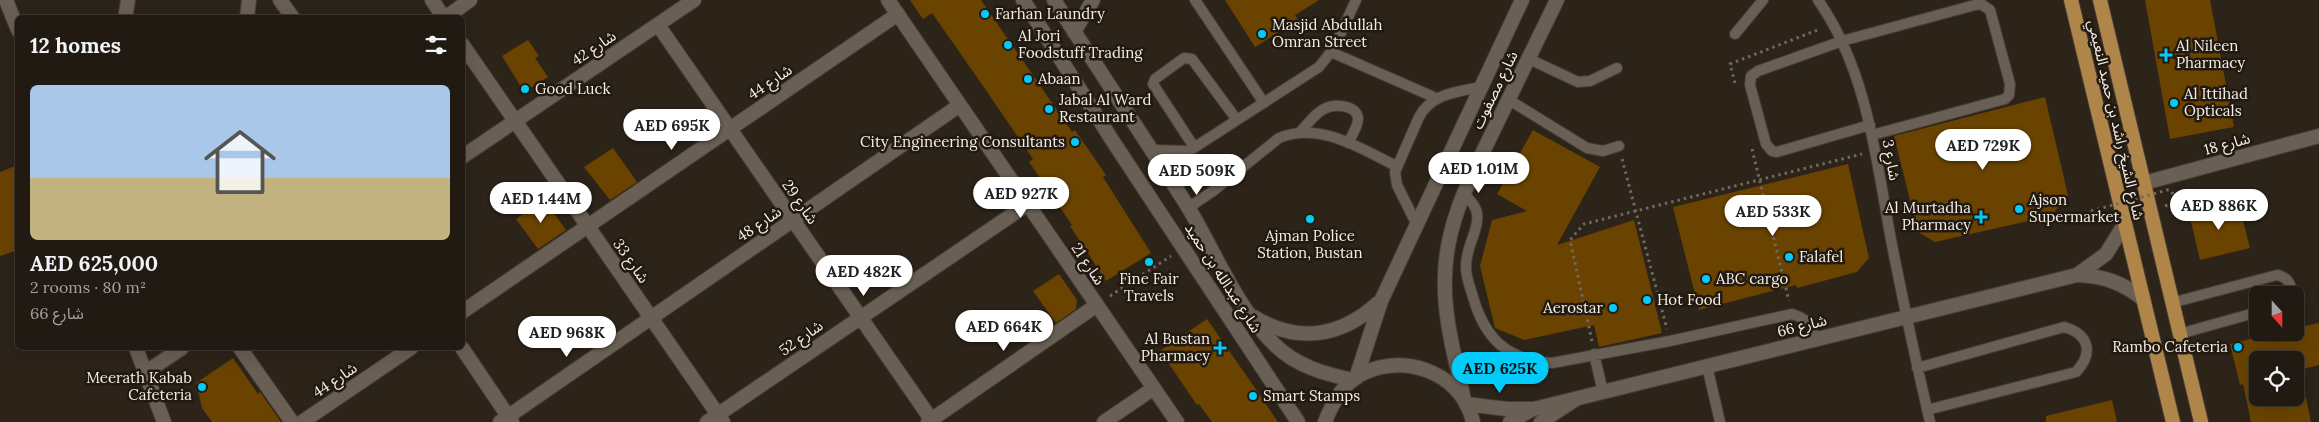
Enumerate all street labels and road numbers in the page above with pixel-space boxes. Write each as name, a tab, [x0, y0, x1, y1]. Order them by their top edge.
street label: شارع الشيخ راشد بن حميد النعيمي	[2081, 18, 2149, 223]
street label: شارع 42	[568, 26, 621, 72]
street label: شارع مصفوت	[1467, 47, 1524, 133]
street label: شارع 44	[744, 60, 797, 106]
street label: شارع 18	[2202, 128, 2253, 162]
street label: شارع 3	[1876, 138, 1904, 183]
street label: شارع 29	[776, 176, 823, 230]
street label: شارع 48	[733, 202, 787, 248]
street label: شارع عبدالله بن حميد	[1178, 219, 1266, 338]
street label: شارع 33	[607, 235, 654, 289]
street label: شارع 21	[1065, 239, 1109, 290]
street label: شارع 66	[1775, 310, 1830, 344]
street label: شارع 52	[775, 316, 828, 362]
street label: شارع 44	[309, 358, 362, 404]

